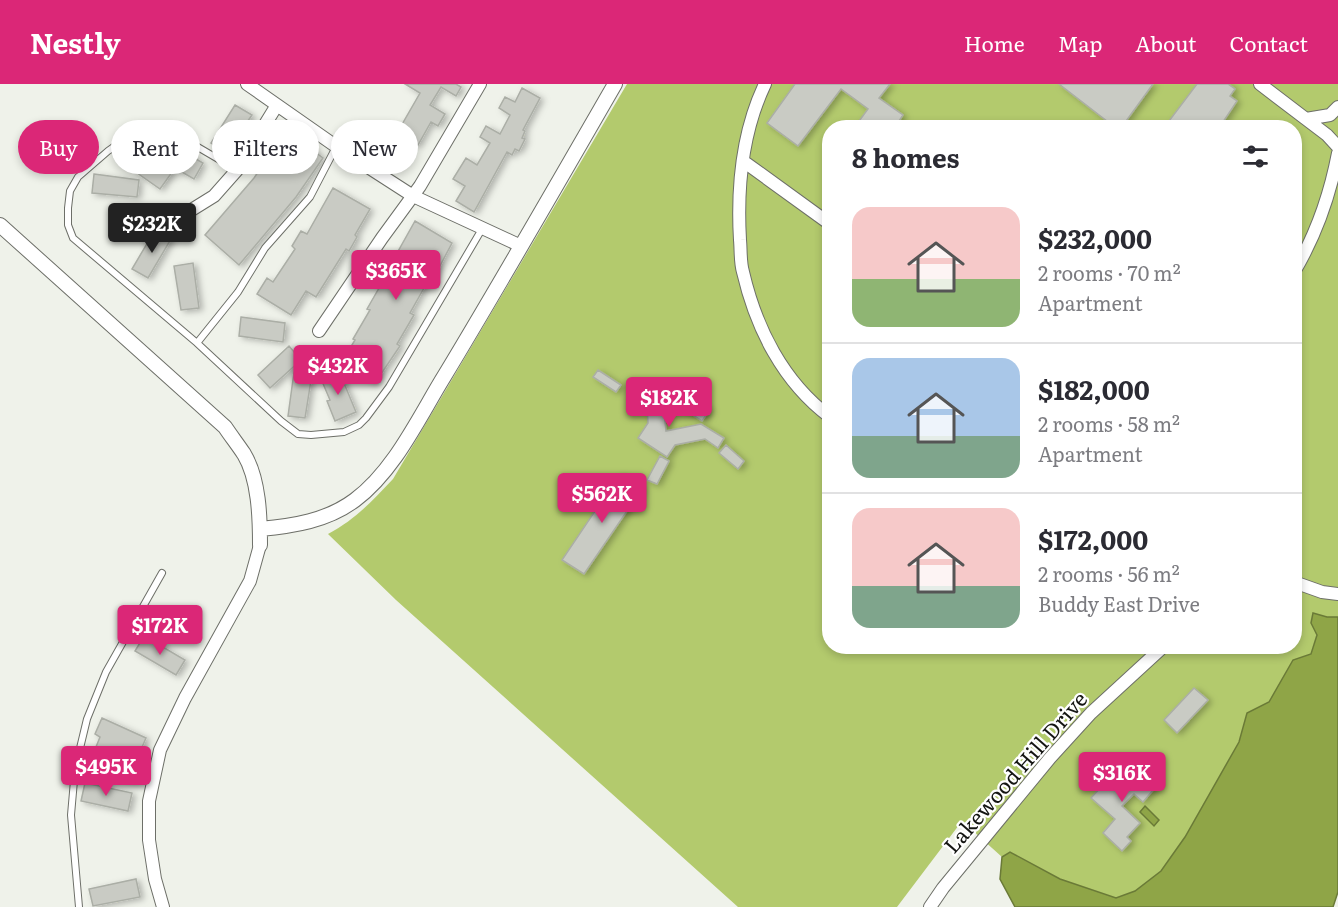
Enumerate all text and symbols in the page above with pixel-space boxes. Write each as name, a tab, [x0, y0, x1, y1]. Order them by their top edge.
text: Nestly	[30, 21, 121, 63]
text: Home	[964, 27, 1025, 58]
text: Map	[1058, 27, 1102, 58]
text: About	[1135, 27, 1197, 58]
text: Contact	[1230, 27, 1308, 58]
chip: Buy	[18, 120, 99, 174]
chip: Rent	[111, 120, 200, 174]
chip: Filters	[212, 120, 319, 174]
chip: New	[331, 120, 418, 174]
text: 8 homes	[852, 137, 960, 176]
icon: filters	[1239, 140, 1272, 173]
pin: $232K	[110, 203, 194, 254]
text: $232K	[122, 207, 182, 237]
text: $232,000	[1038, 218, 1152, 257]
icon: home	[900, 231, 972, 303]
pin: $365K	[354, 250, 438, 301]
text: $365K	[365, 254, 427, 284]
text: 2 rooms · 70 m²	[1038, 257, 1181, 287]
text: Apartment	[1038, 287, 1143, 317]
pin: $432K	[296, 345, 380, 396]
text: $432K	[307, 349, 369, 379]
text: $182,000	[1038, 369, 1150, 408]
pin: $182K	[627, 377, 711, 428]
text: $182K	[640, 381, 698, 411]
icon: home	[900, 382, 972, 454]
text: 2 rooms · 58 m²	[1038, 408, 1180, 438]
text: Apartment	[1038, 438, 1143, 468]
pin: $562K	[560, 473, 644, 524]
text: $562K	[572, 477, 632, 507]
text: $172,000	[1038, 519, 1148, 558]
icon: home	[900, 532, 972, 604]
text: 2 rooms · 56 m²	[1038, 558, 1180, 588]
text: Buddy East Drive	[1038, 588, 1200, 618]
pin: $172K	[118, 605, 202, 656]
text: $172K	[131, 609, 189, 639]
street label: Lakewood Hill Drive	[935, 684, 1093, 859]
pin: $495K	[64, 746, 148, 797]
text: $495K	[75, 750, 137, 780]
pin: $316K	[1080, 752, 1164, 803]
text: $316K	[1093, 756, 1151, 786]

